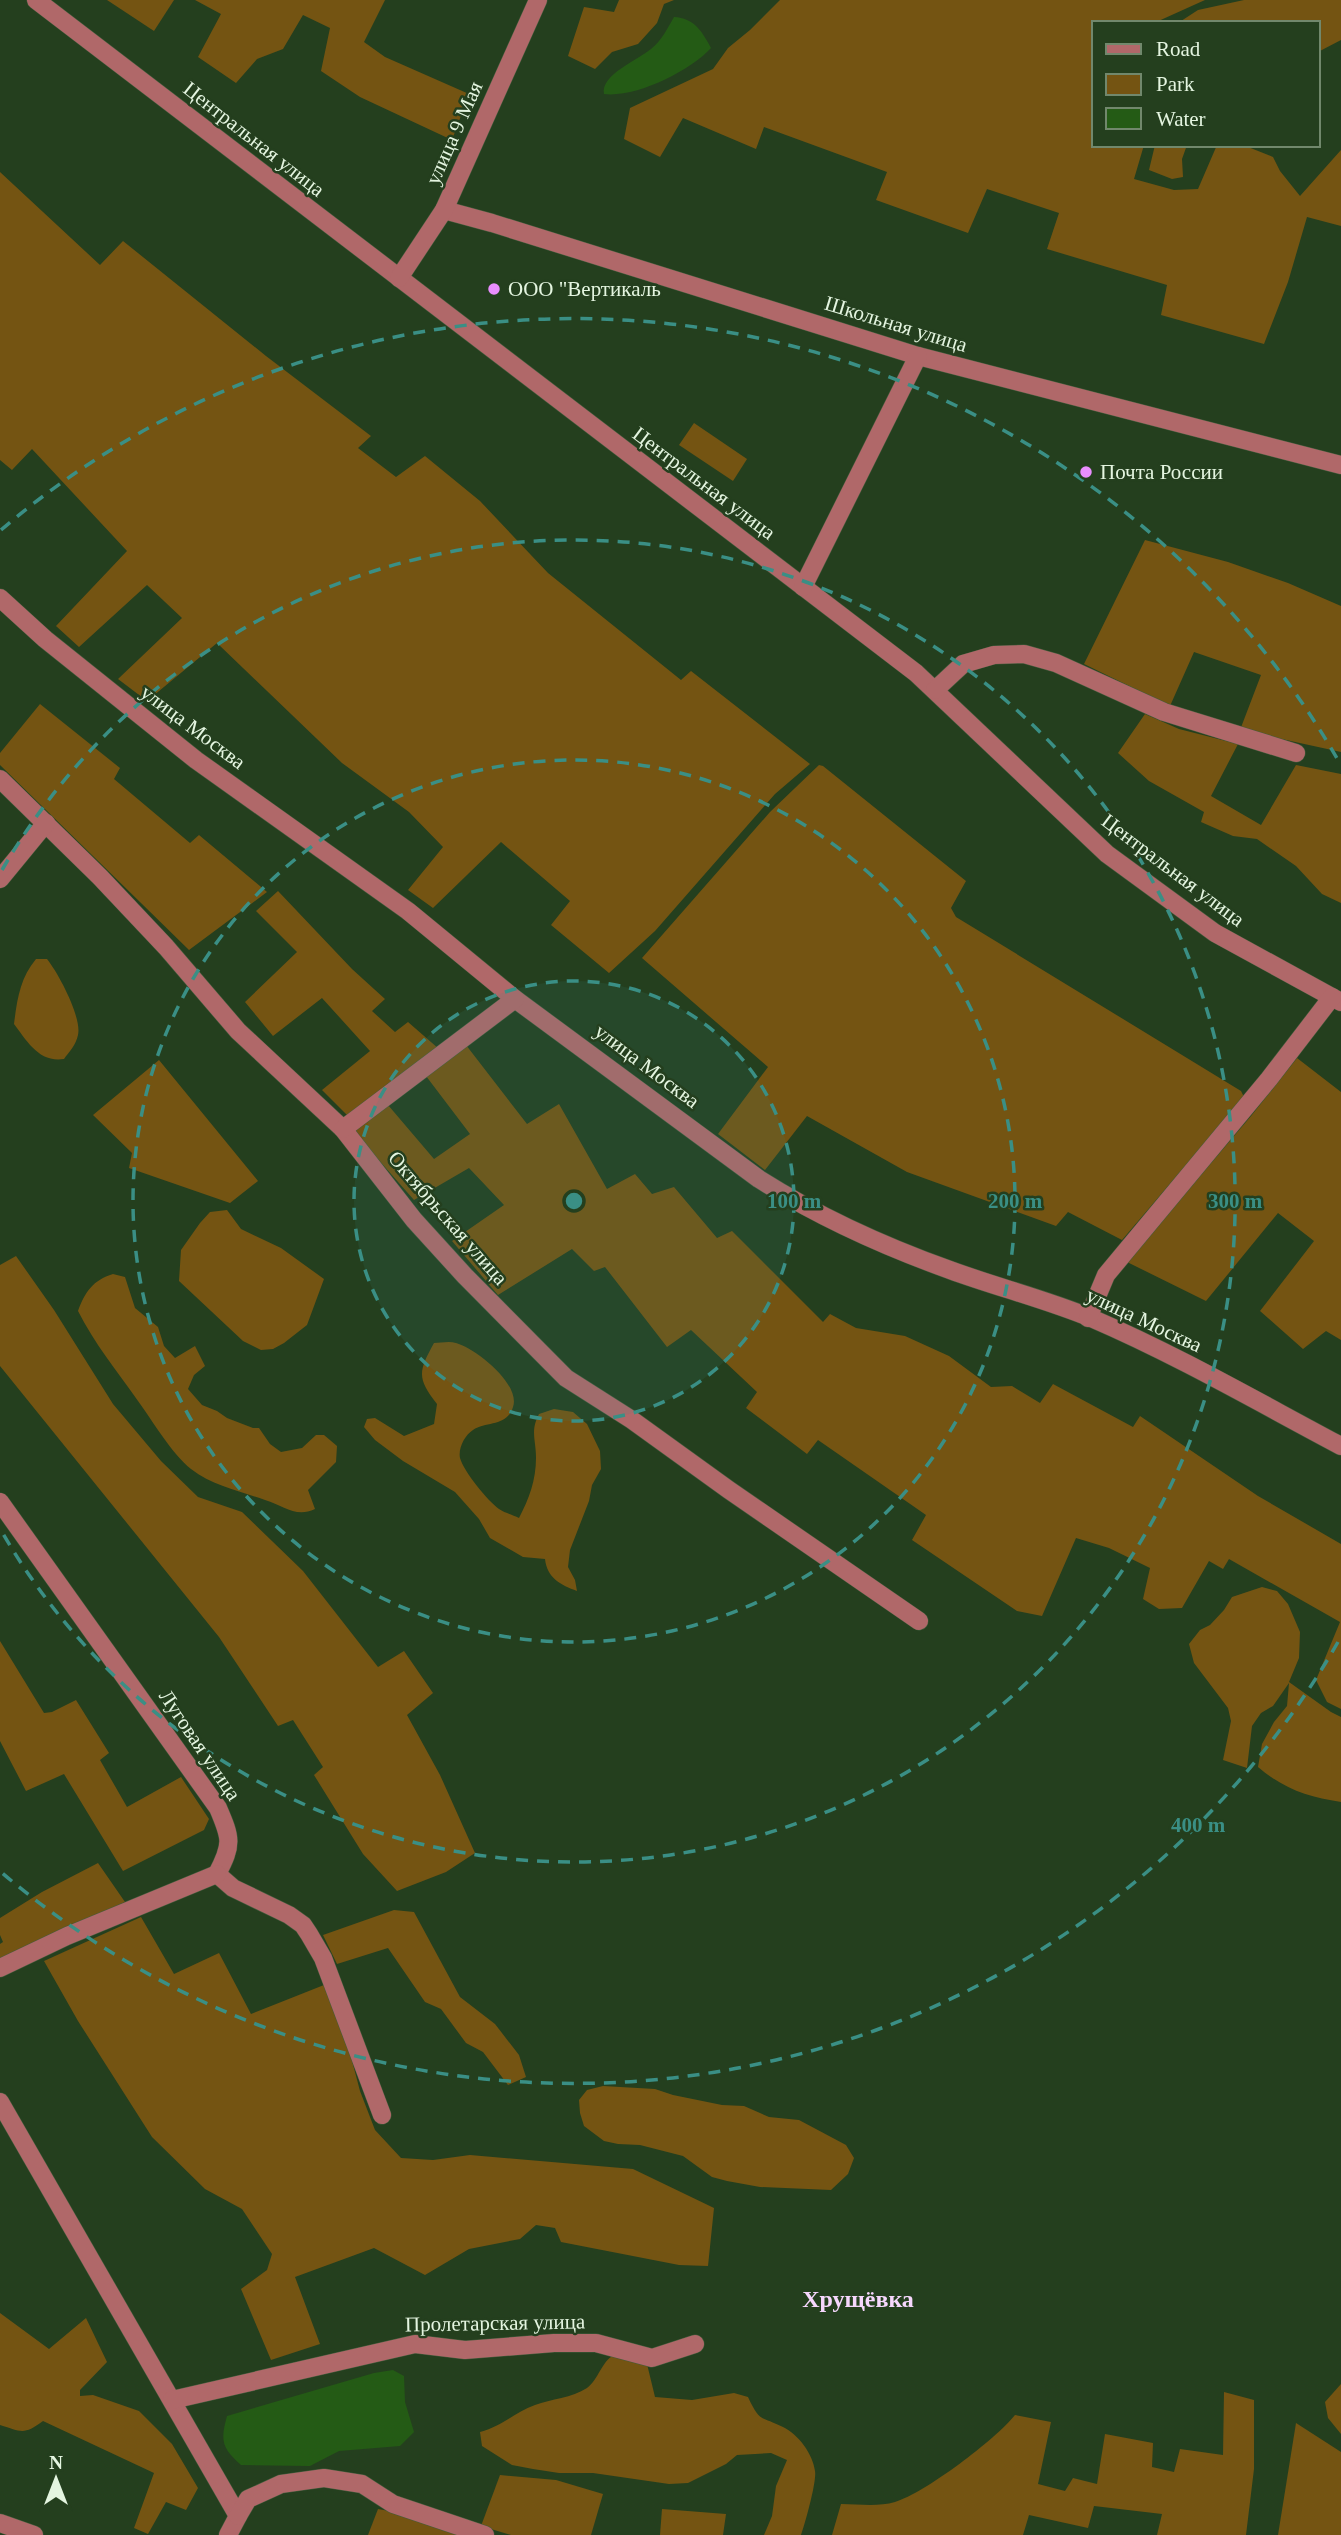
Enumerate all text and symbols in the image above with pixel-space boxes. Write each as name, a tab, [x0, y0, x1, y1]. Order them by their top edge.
legend	[1092, 21, 1320, 147]
text: Road	[1156, 37, 1201, 61]
text: Park	[1156, 72, 1195, 96]
street label: Центральная улица	[179, 76, 330, 202]
street label: улица 9 Мая	[421, 77, 488, 188]
text: Water	[1156, 107, 1206, 131]
place label: ООО "Вертикаль	[508, 277, 661, 301]
marker: ООО "Вертикаль	[486, 281, 502, 297]
street label: Школьная улица	[822, 291, 971, 357]
street label: Центральная улица	[628, 421, 781, 545]
place label: Почта России	[1100, 460, 1223, 484]
marker: Почта России	[1078, 464, 1094, 480]
street label: улица Москва	[136, 680, 251, 775]
street label: Центральная улица	[1097, 808, 1250, 932]
street label: улица Москва	[590, 1019, 705, 1114]
street label: Октябрьская улица	[383, 1146, 513, 1290]
centre of rings	[562, 1189, 586, 1213]
text: 100 m	[767, 1189, 822, 1213]
text: 200 m	[988, 1189, 1043, 1213]
text: 300 m	[1208, 1189, 1263, 1213]
street label: улица Москва	[1082, 1283, 1206, 1358]
street label: Луговая улица	[154, 1685, 246, 1806]
text: 400 m	[1171, 1813, 1226, 1837]
district label: Хрущёвка	[802, 2286, 914, 2312]
street label: Пролетарская улица	[405, 2309, 586, 2337]
north arrow	[21, 2444, 91, 2514]
text: N	[49, 2452, 63, 2473]

